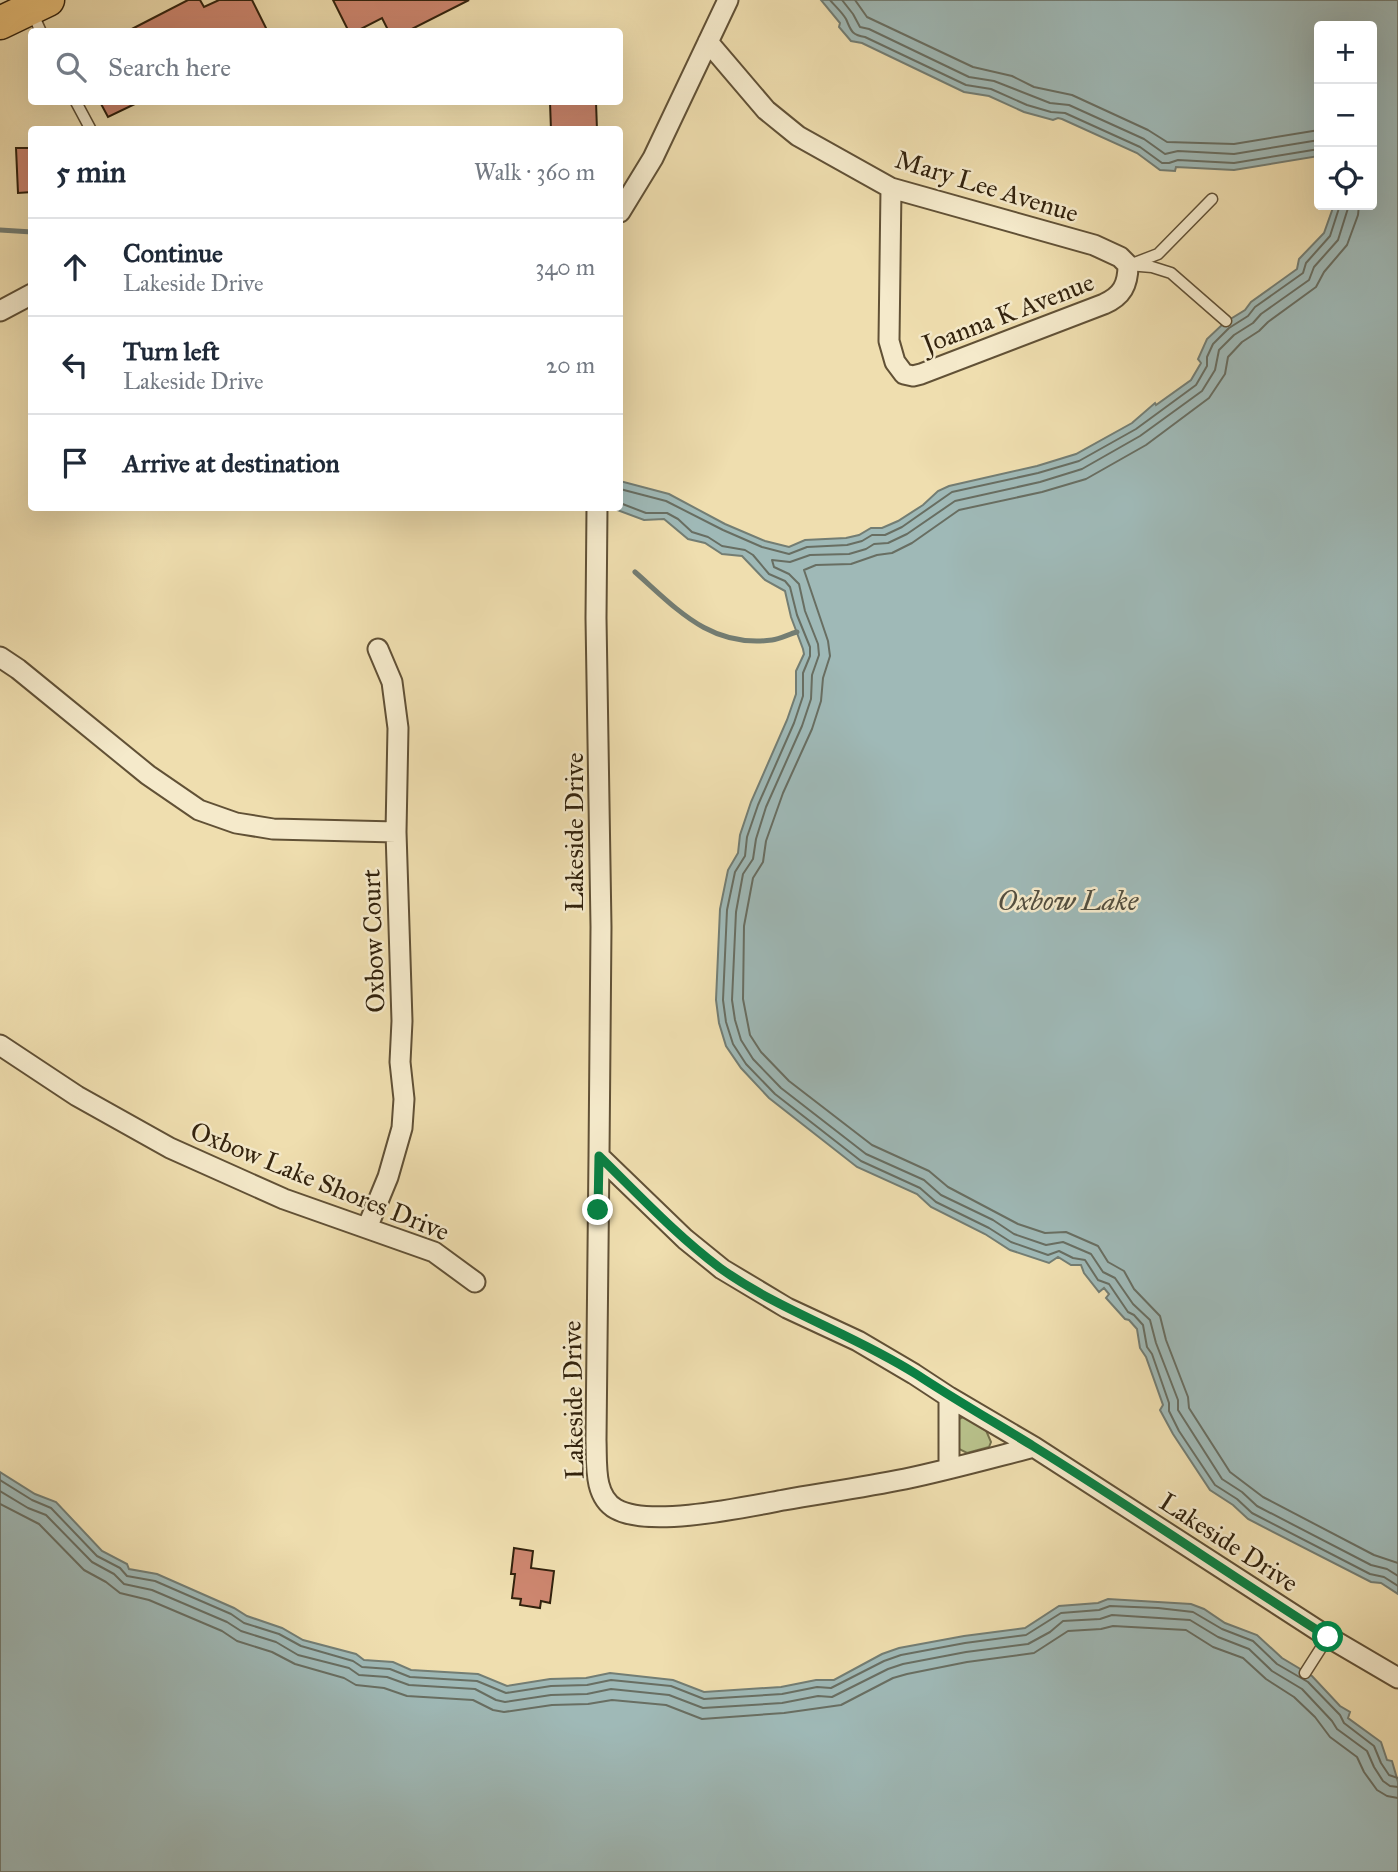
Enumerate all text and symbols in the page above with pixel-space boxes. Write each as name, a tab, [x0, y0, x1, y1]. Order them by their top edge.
map controls	[1314, 21, 1377, 210]
button: +	[1314, 21, 1377, 84]
search box	[28, 28, 623, 105]
icon: search	[52, 48, 90, 86]
text: Search here	[108, 51, 231, 83]
button: −	[1314, 84, 1377, 147]
street label: Mary Lee Avenue	[892, 143, 1083, 229]
button: locate	[1314, 147, 1377, 210]
text: 5 min	[56, 154, 126, 190]
text: Walk · 360 m	[474, 158, 595, 186]
text: Continue	[123, 237, 223, 269]
icon: ahead	[56, 248, 94, 286]
text: 340 m	[535, 253, 595, 281]
street label: Joanna K Avenue	[915, 266, 1098, 361]
text: Lakeside Drive	[123, 269, 264, 297]
text: Turn left	[123, 335, 219, 367]
icon: left	[56, 346, 94, 384]
text: 20 m	[546, 351, 595, 379]
text: Lakeside Drive	[123, 367, 264, 395]
icon: arrive	[56, 444, 94, 482]
text: Arrive at destination	[123, 447, 340, 479]
street label: Lakeside Drive	[558, 752, 590, 912]
street label: Oxbow Court	[355, 869, 391, 1013]
water label: Oxbow Lake	[998, 883, 1139, 918]
street label: Oxbow Lake Shores Drive	[186, 1114, 454, 1248]
route end	[582, 1194, 613, 1225]
street label: Lakeside Drive	[556, 1320, 590, 1480]
street label: Lakeside Drive	[1154, 1485, 1305, 1599]
route start	[1312, 1621, 1343, 1652]

